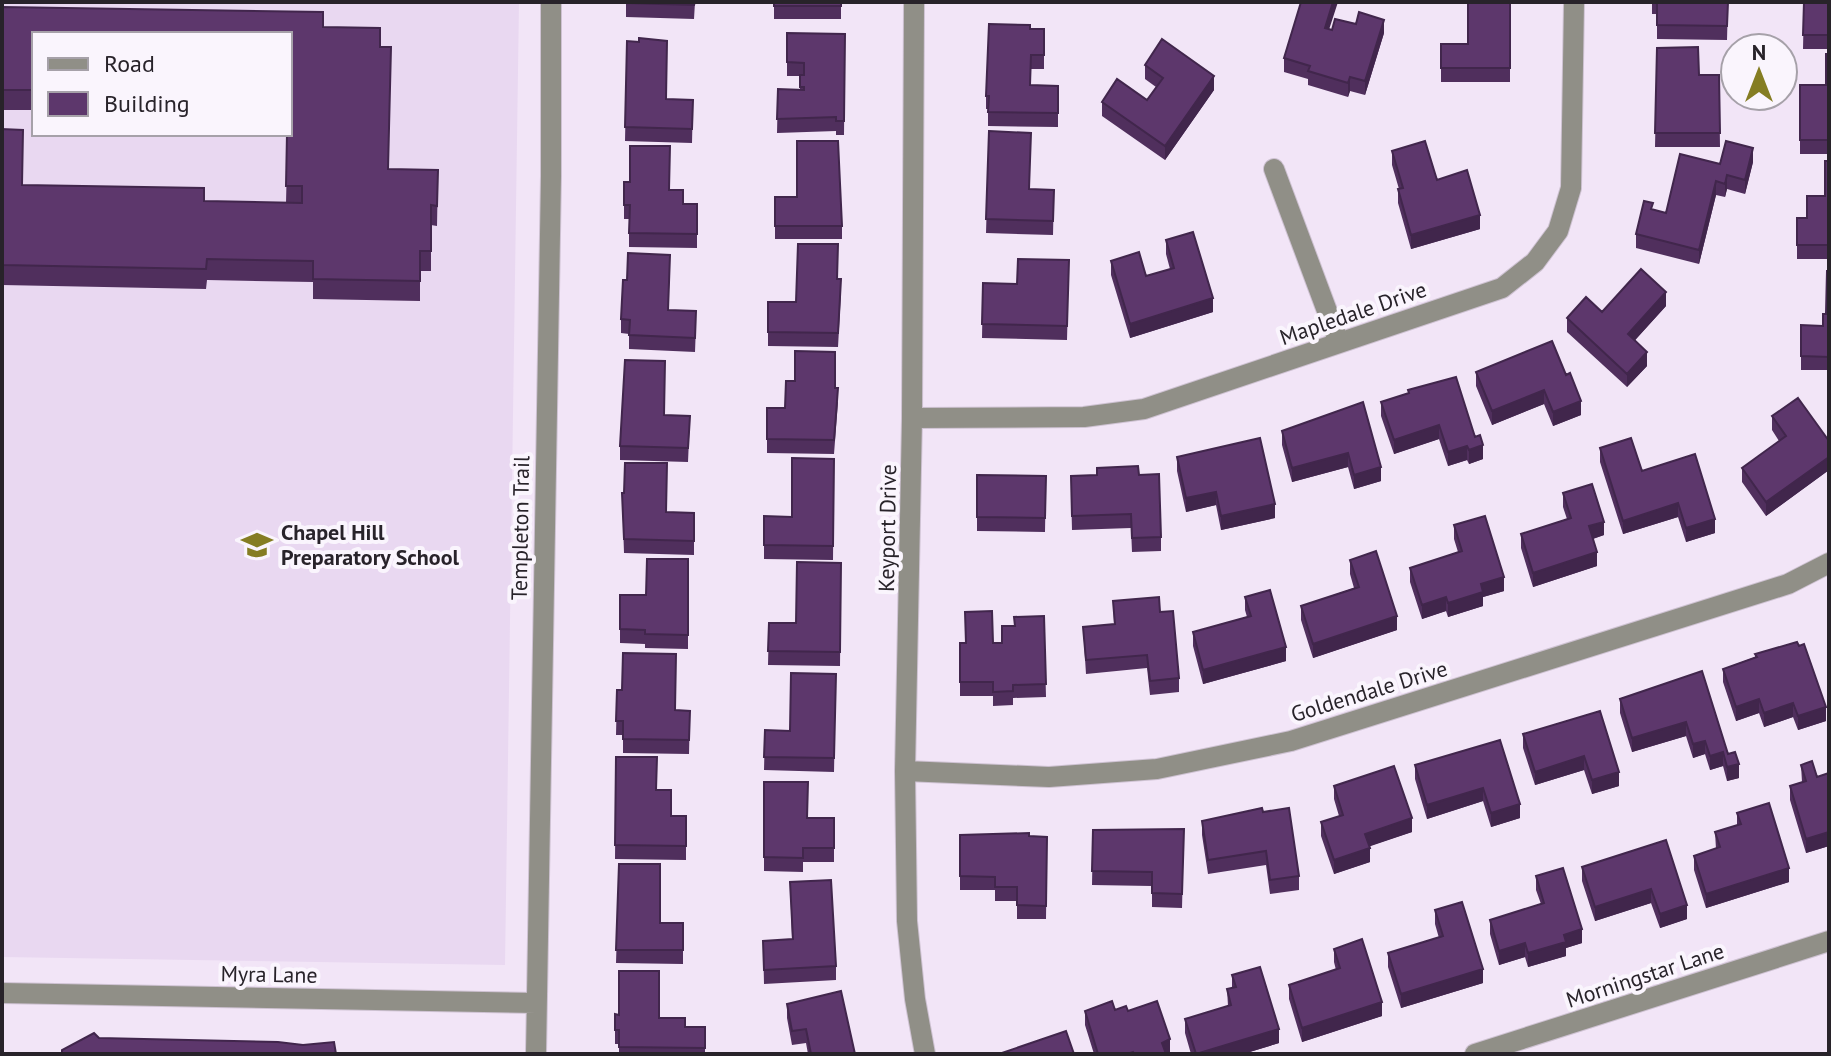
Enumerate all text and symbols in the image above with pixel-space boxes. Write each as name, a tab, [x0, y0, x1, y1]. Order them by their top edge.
legend	[32, 32, 292, 136]
north arrow	[1719, 32, 1799, 112]
text: N	[1752, 38, 1766, 66]
text: Road	[104, 48, 155, 79]
text: Building	[104, 88, 190, 119]
street label: Mapledale Drive	[1276, 275, 1430, 351]
street label: Templeton Trail	[505, 455, 535, 601]
street label: Keyport Drive	[872, 464, 902, 592]
place label: Chapel Hill Preparatory School	[281, 518, 459, 571]
school or university icon: Chapel Hill Preparatory School	[240, 528, 274, 562]
street label: Goldendale Drive	[1287, 654, 1451, 728]
street label: Morningstar Lane	[1562, 936, 1728, 1014]
street label: Myra Lane	[220, 959, 318, 989]

